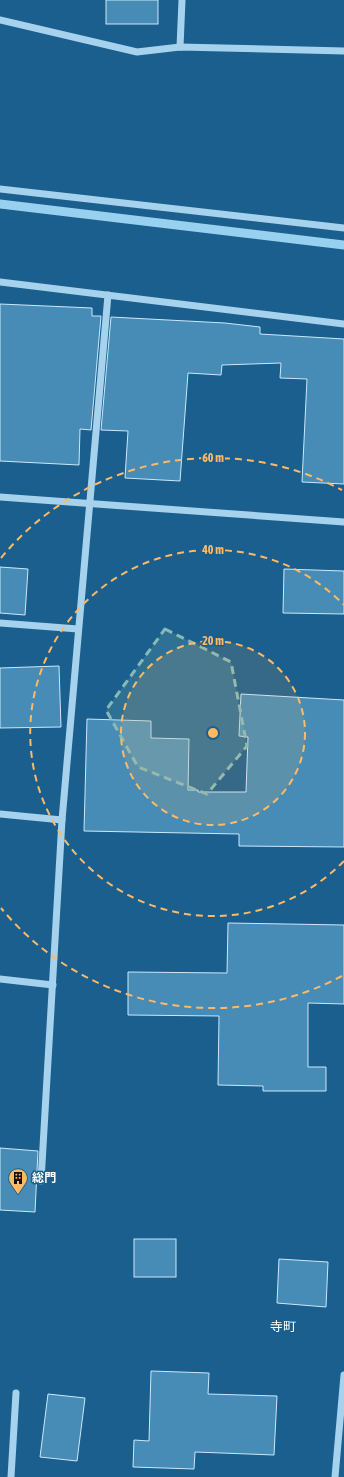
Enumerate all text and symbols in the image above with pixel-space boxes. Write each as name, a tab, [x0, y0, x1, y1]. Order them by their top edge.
text: 60 m	[202, 451, 224, 465]
text: 40 m	[201, 543, 224, 557]
text: 20 m	[202, 634, 224, 648]
centre of rings	[206, 726, 220, 740]
building icon: 総門	[7, 1167, 29, 1195]
place label: 総門	[32, 1171, 56, 1185]
district label: 寺町	[270, 1319, 296, 1334]

